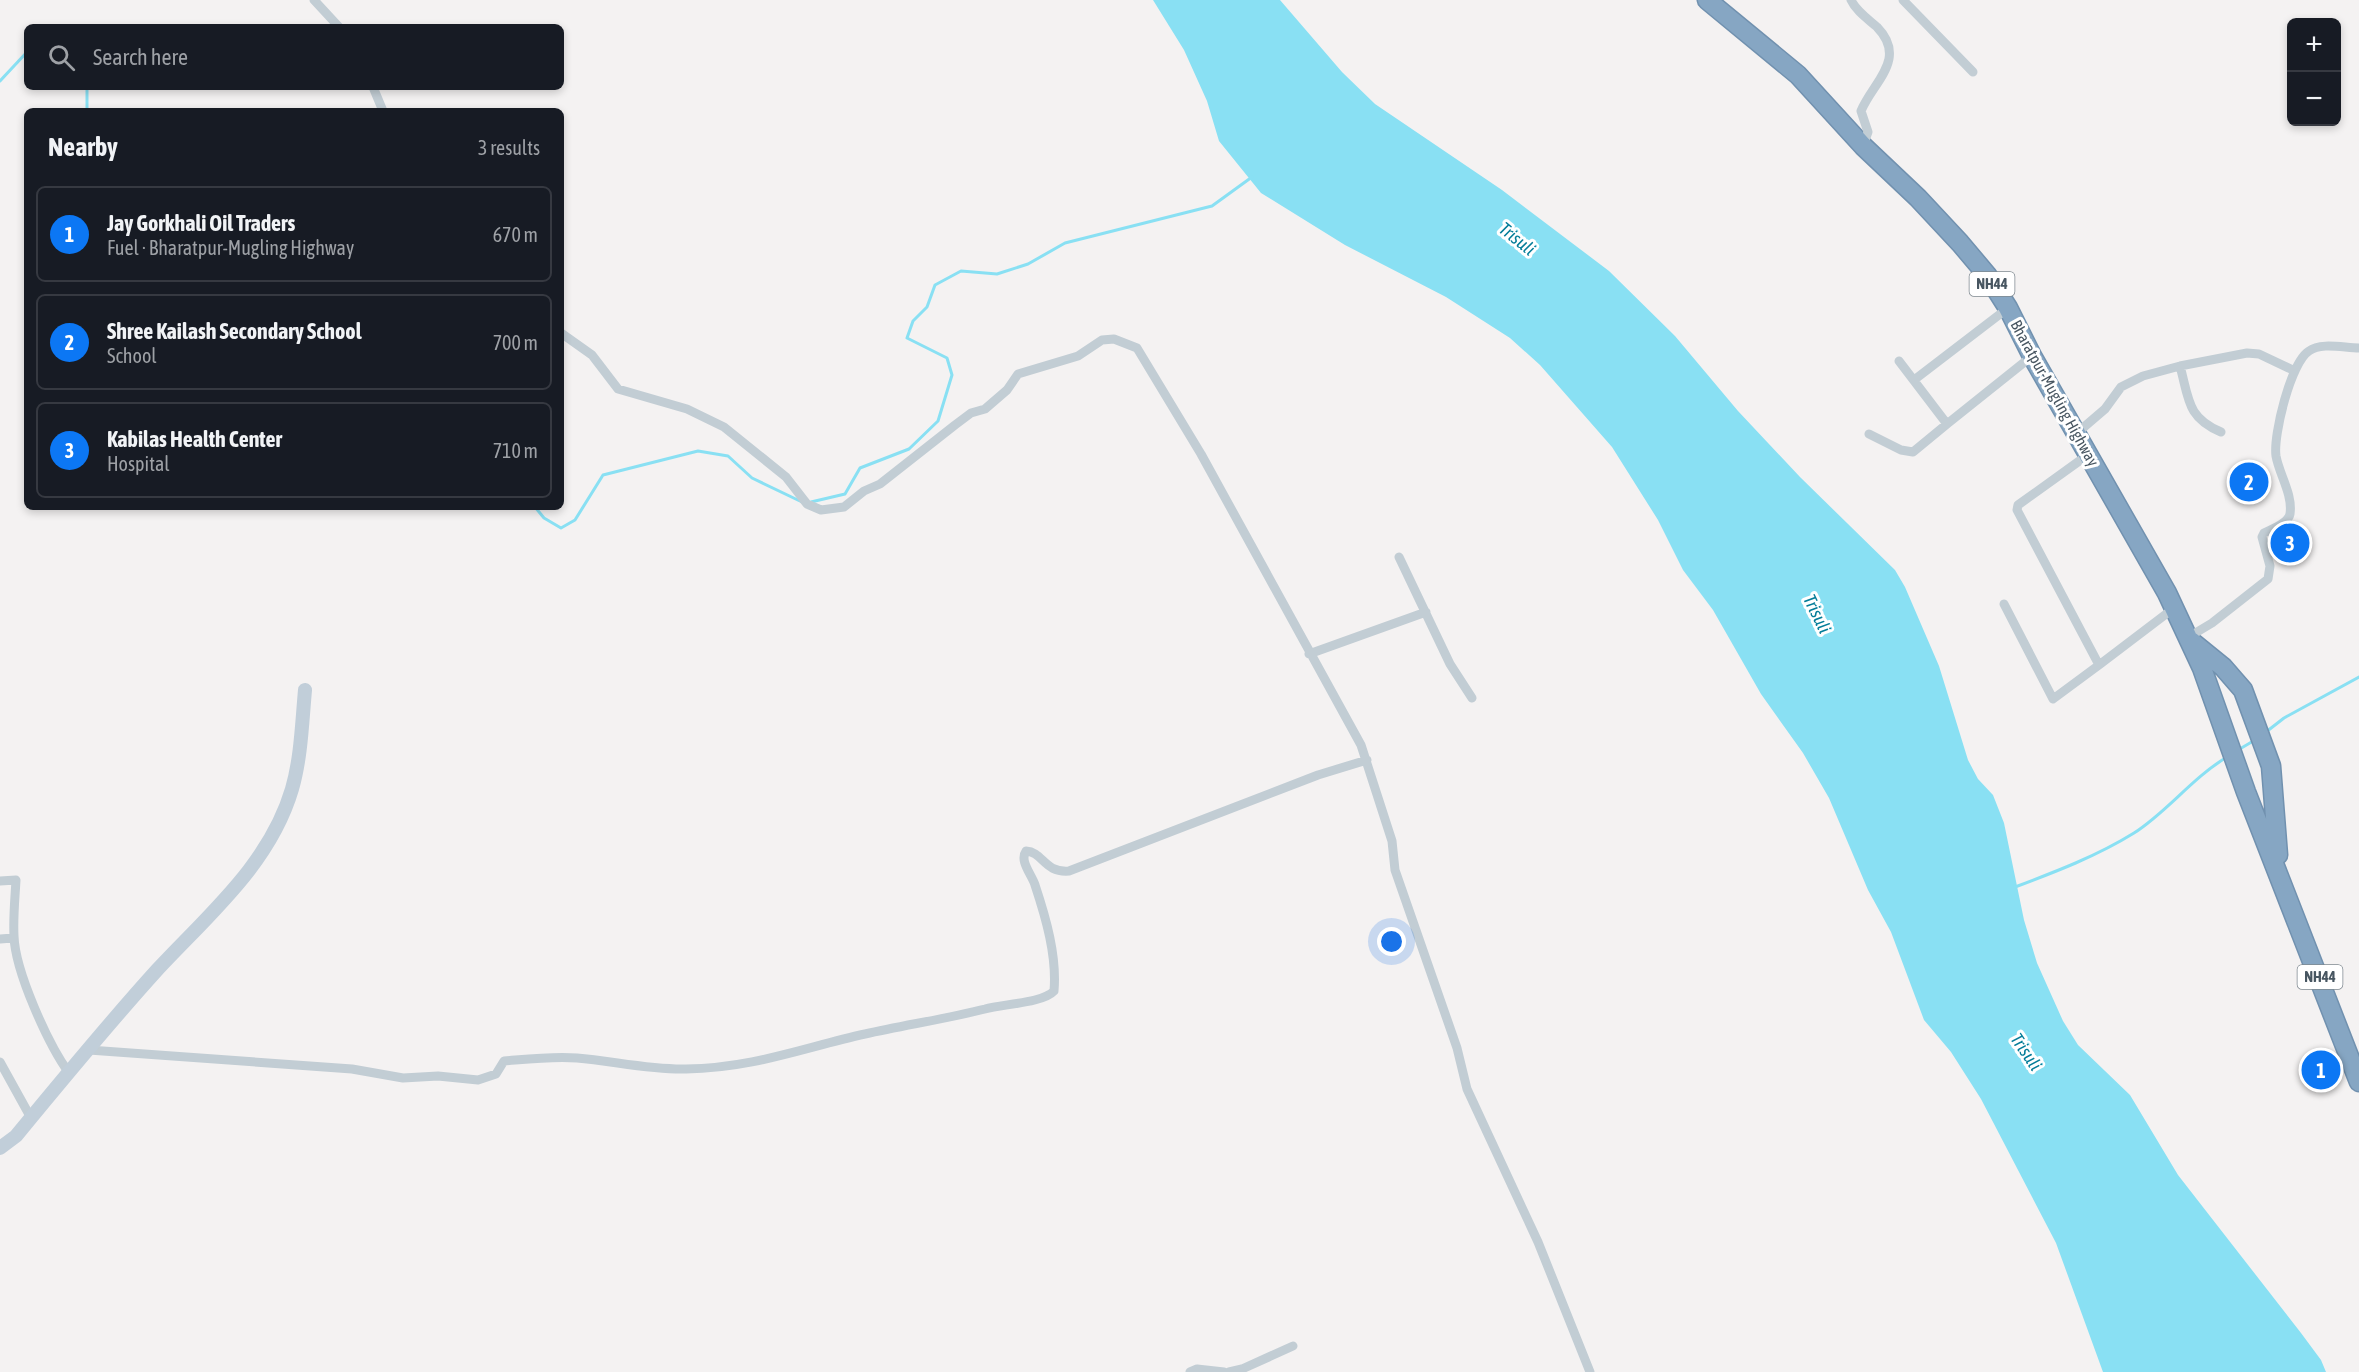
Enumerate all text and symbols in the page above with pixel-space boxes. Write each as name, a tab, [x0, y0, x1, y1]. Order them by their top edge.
map controls	[2287, 18, 2341, 126]
button: +	[2287, 18, 2341, 72]
search box	[24, 24, 564, 90]
icon: search	[45, 41, 78, 74]
text: Search here	[93, 44, 188, 70]
button: −	[2287, 72, 2341, 126]
text: Nearby	[48, 132, 118, 162]
text: 3 results	[478, 136, 540, 159]
text: Jay Gorkhali Oil Traders	[107, 210, 295, 236]
water label: Trisuli	[1495, 218, 1540, 259]
text: 1	[65, 223, 74, 246]
text: 670 m	[493, 223, 538, 246]
text: Fuel · Bharatpur-Mugling Highway	[107, 236, 354, 259]
road number: NH44	[1970, 272, 2014, 296]
street label: Bharatpur-Mugling Highway	[2006, 317, 2103, 470]
text: Shree Kailash Secondary School	[107, 318, 361, 344]
text: 2	[65, 331, 74, 354]
text: 700 m	[493, 331, 538, 354]
text: School	[107, 344, 157, 367]
text: Kabilas Health Center	[107, 426, 282, 452]
text: 3	[65, 439, 74, 462]
text: 710 m	[493, 439, 538, 462]
text: Hospital	[107, 452, 170, 475]
pin: 2	[2230, 460, 2268, 504]
pin: 3	[2270, 520, 2310, 566]
water label: Trisuli	[1799, 591, 1836, 636]
your location	[1377, 927, 1406, 956]
road number: NH44	[2298, 965, 2342, 989]
water label: Trisuli	[2006, 1029, 2046, 1074]
pin: 1	[2302, 1048, 2340, 1092]

